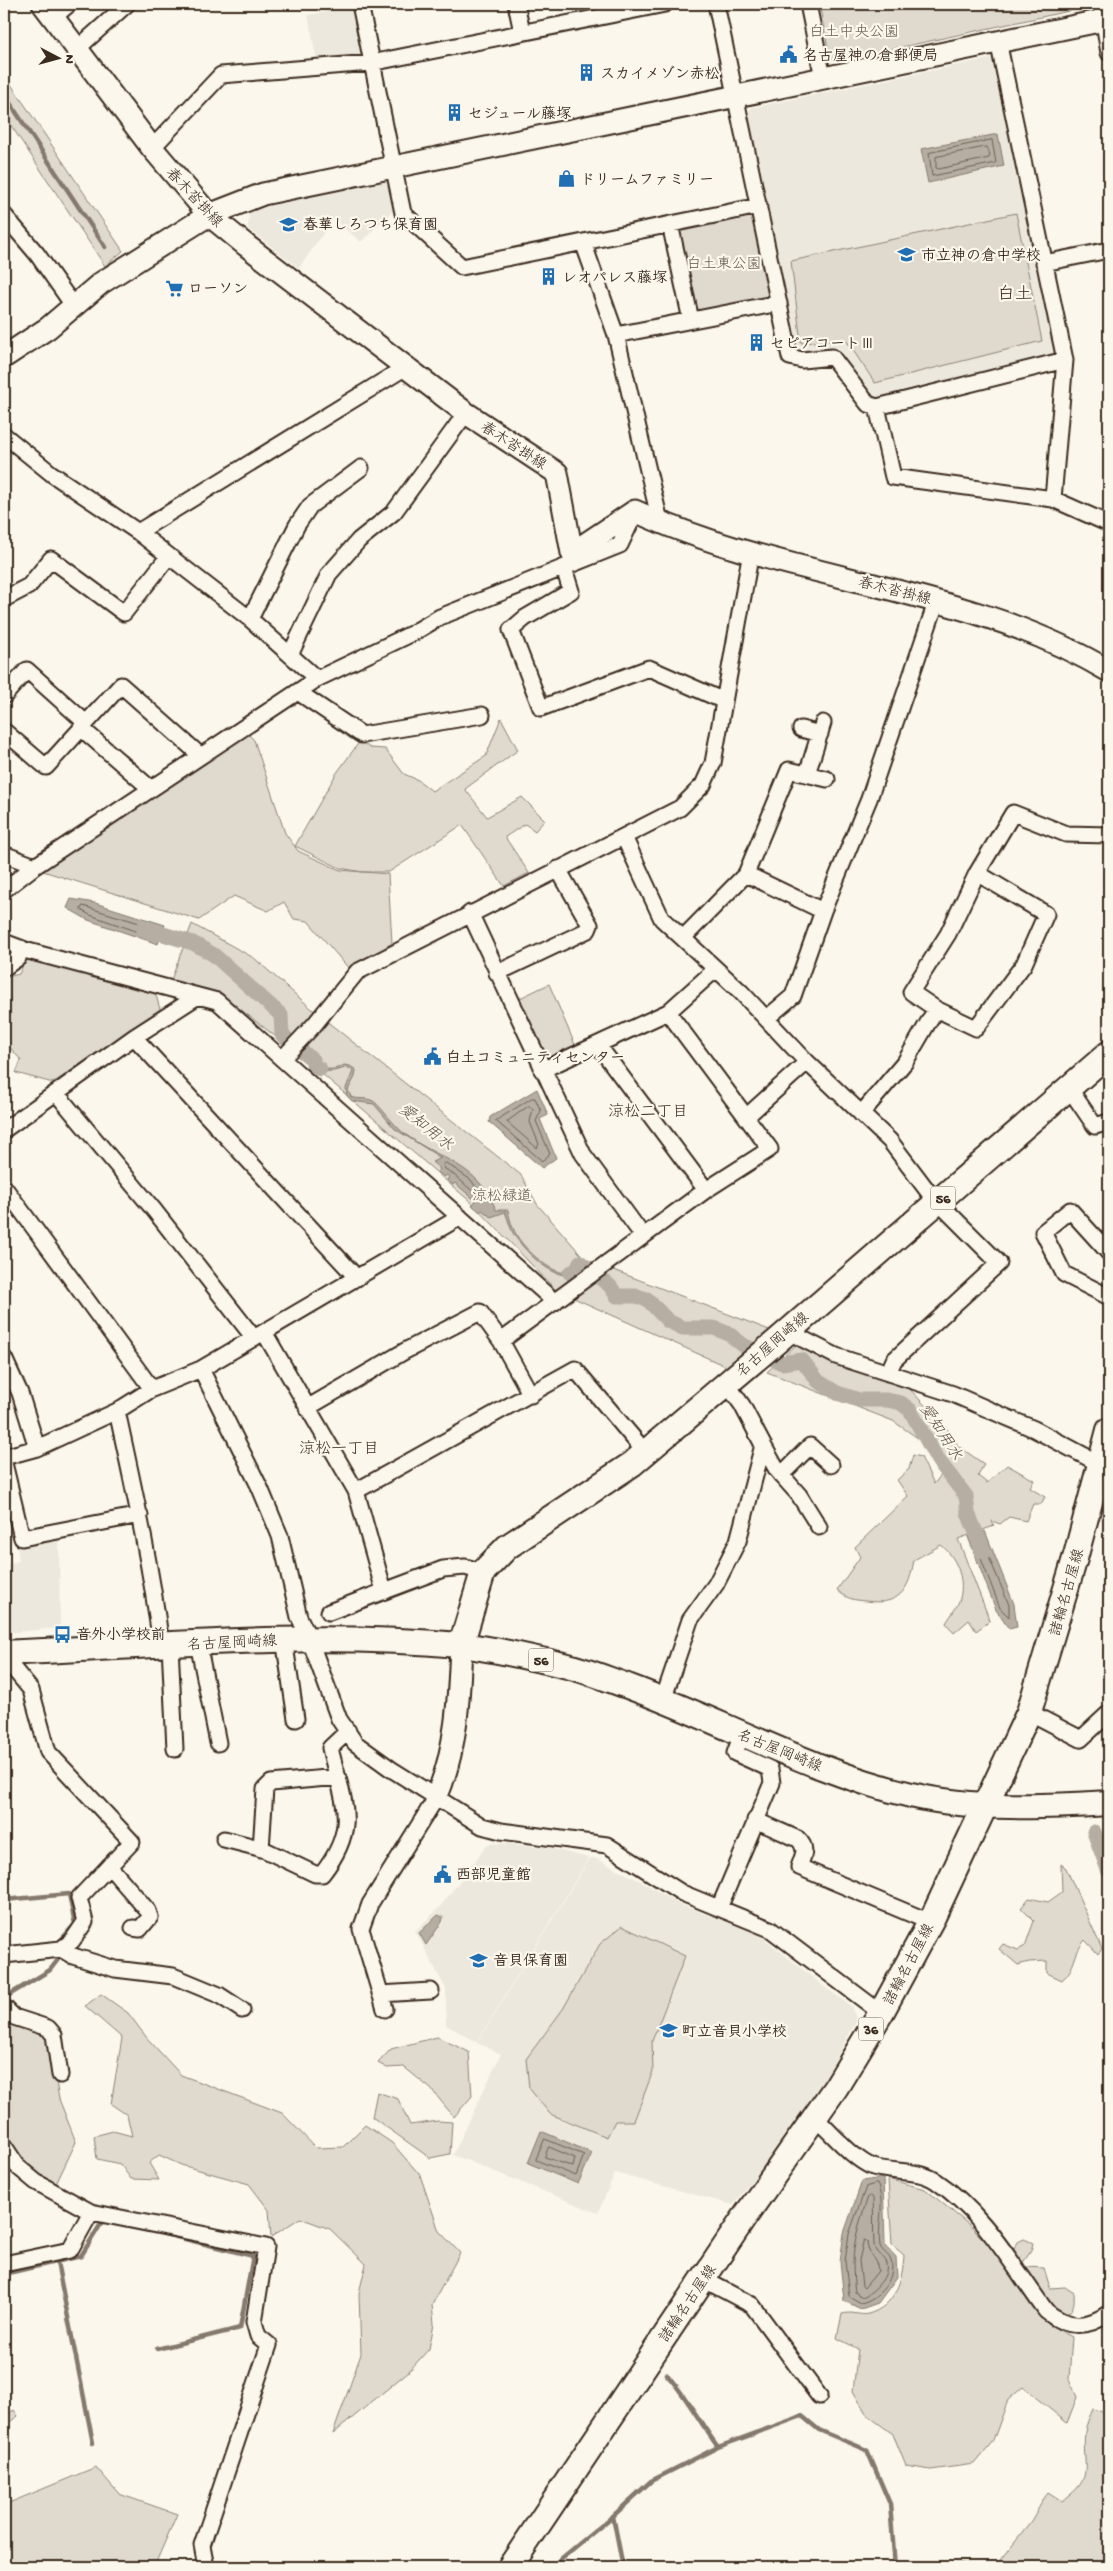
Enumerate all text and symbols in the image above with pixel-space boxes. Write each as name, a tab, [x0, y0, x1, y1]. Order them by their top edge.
park label: 白土中央公園	[809, 23, 899, 42]
north arrow	[32, 32, 82, 82]
public building icon: 名古屋神の倉郵便局	[779, 45, 799, 65]
place label: 名古屋神の倉郵便局	[803, 47, 938, 66]
text: N	[60, 54, 77, 65]
building icon: スカイメゾン赤松	[576, 63, 596, 83]
place label: スカイメゾン赤松	[600, 65, 720, 84]
building icon: セジュール藤塚	[444, 103, 464, 123]
place label: セジュール藤塚	[468, 105, 571, 124]
street label: 春木沓掛線	[161, 164, 226, 232]
shop icon: ドリームファミリー	[556, 169, 576, 189]
place label: ドリームファミリー	[580, 172, 714, 190]
school or university icon: 春華しろつち保育園	[279, 214, 299, 234]
place label: 春華しろつち保育園	[303, 216, 438, 235]
school or university icon: 市立神の倉中学校	[897, 245, 917, 265]
place label: 市立神の倉中学校	[921, 247, 1041, 266]
park label: 白土東公園	[686, 255, 762, 274]
building icon: レオパレス藤塚	[538, 267, 558, 287]
place label: レオパレス藤塚	[562, 269, 667, 288]
supermarket icon: ローソン	[164, 278, 184, 298]
place label: ローソン	[188, 281, 248, 299]
district label: 白土	[997, 284, 1033, 306]
building icon: セピアコートⅢ	[746, 333, 766, 353]
place label: セピアコートⅢ	[770, 336, 875, 354]
street label: 春木沓掛線	[477, 418, 550, 475]
street label: 春木沓掛線	[856, 573, 933, 610]
public building icon: 白土コミュニティセンター	[422, 1047, 442, 1067]
place label: 白土コミュニティセンター	[446, 1049, 625, 1068]
water label: 愛知用水	[394, 1100, 456, 1156]
district label: 涼松二丁目	[608, 1103, 688, 1123]
road number: 56	[930, 1186, 956, 1210]
park label: 涼松緑道	[472, 1187, 532, 1206]
street label: 名古屋岡崎線	[733, 1308, 813, 1382]
water label: 愛知用水	[914, 1400, 965, 1465]
district label: 涼松一丁目	[299, 1440, 379, 1460]
street label: 諸輪名古屋線	[1046, 1547, 1089, 1638]
bus stop icon: 音外小学校前	[52, 1624, 72, 1644]
place label: 音外小学校前	[76, 1626, 166, 1645]
street label: 名古屋岡崎線	[187, 1632, 278, 1655]
road number: 56	[528, 1648, 554, 1672]
street label: 名古屋岡崎線	[734, 1726, 825, 1777]
public building icon: 西部児童館	[432, 1864, 452, 1884]
place label: 西部児童館	[456, 1866, 531, 1885]
street label: 諸輪名古屋線	[880, 1921, 939, 2009]
school or university icon: 音貝保育園	[469, 1950, 489, 1970]
place label: 音貝保育園	[493, 1952, 568, 1971]
road number: 36	[858, 2018, 884, 2040]
school or university icon: 町立音貝小学校	[658, 2021, 678, 2041]
place label: 町立音貝小学校	[682, 2023, 787, 2042]
street label: 諸輪名古屋線	[655, 2261, 721, 2346]

